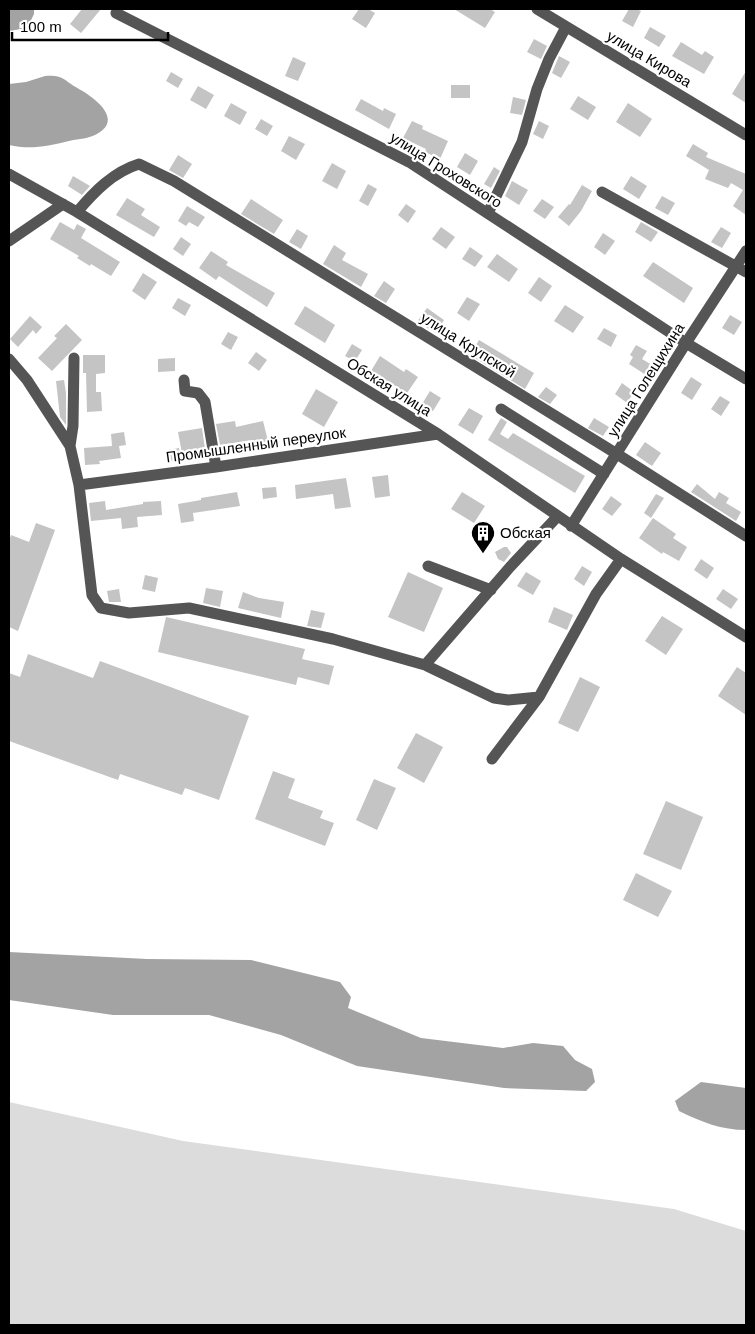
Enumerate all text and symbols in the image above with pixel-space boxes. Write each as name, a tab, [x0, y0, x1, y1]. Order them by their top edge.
scale bar	[12, 10, 169, 42]
text: 100 m	[20, 18, 62, 35]
street label: улица Кирова	[604, 27, 695, 91]
street label: улица Гроховского	[387, 128, 505, 211]
street label: улица Крупской	[418, 309, 519, 381]
street label: улица Голещихина	[604, 319, 688, 440]
street label: Обская улица	[344, 354, 435, 420]
street label: Промышленный переулок	[165, 423, 347, 466]
building icon: Обская	[470, 520, 496, 554]
place label: Обская	[500, 524, 551, 541]

